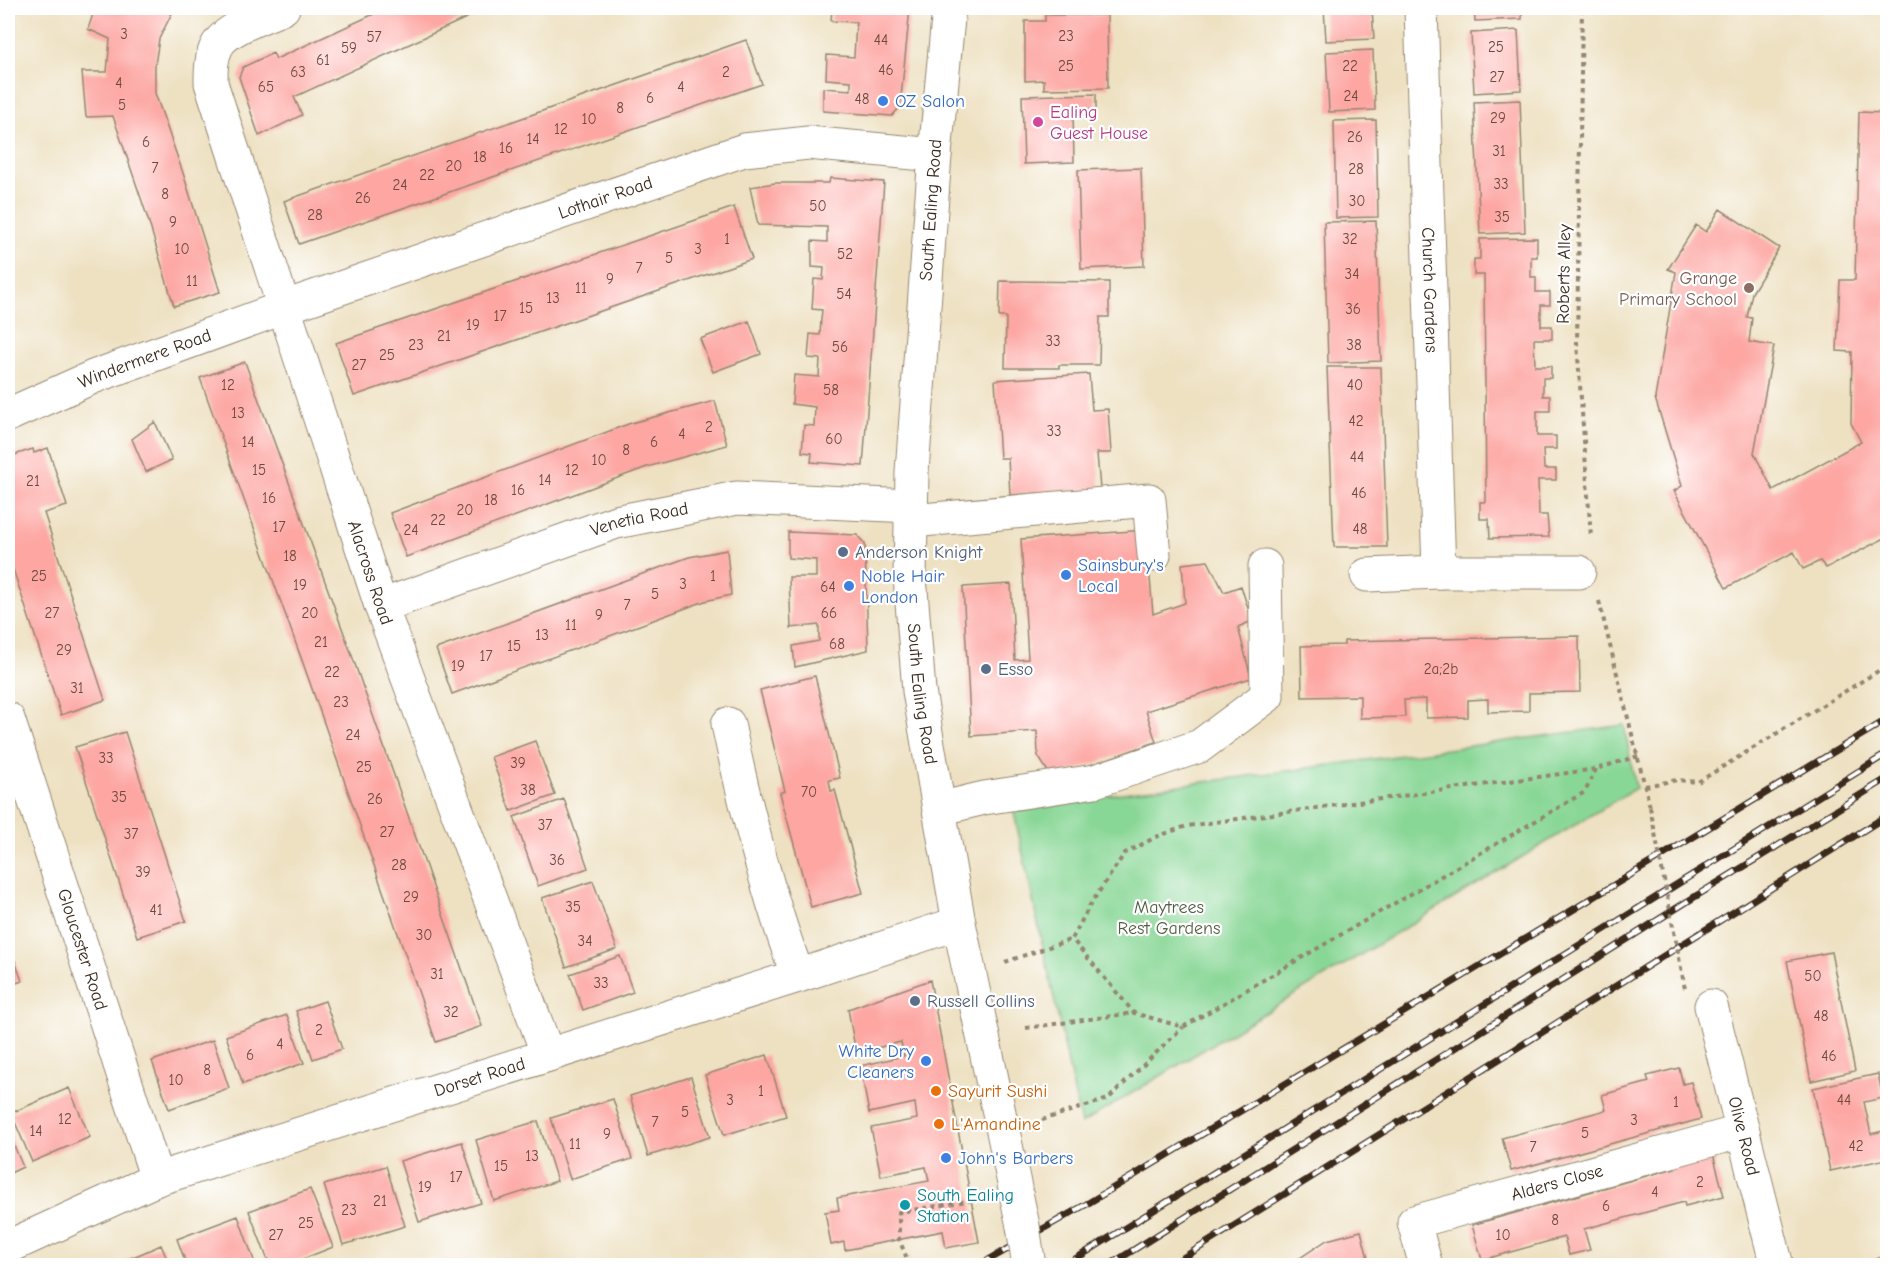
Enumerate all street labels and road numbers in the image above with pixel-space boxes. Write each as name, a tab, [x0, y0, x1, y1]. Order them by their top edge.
street label: South Ealing Road	[916, 138, 946, 282]
street label: Lothair Road	[555, 172, 655, 223]
street label: Roberts Alley	[1553, 223, 1575, 324]
street label: Church Gardens	[1417, 227, 1442, 353]
street label: Windermere Road	[75, 324, 214, 393]
street label: Venetia Road	[587, 497, 690, 541]
street label: Alacross Road	[343, 518, 398, 628]
street label: South Ealing Road	[903, 622, 942, 766]
street label: Gloucester Road	[53, 886, 112, 1013]
street label: Dorset Road	[431, 1053, 528, 1101]
street label: Olive Road	[1724, 1094, 1764, 1178]
street label: Alders Close	[1509, 1160, 1605, 1205]

